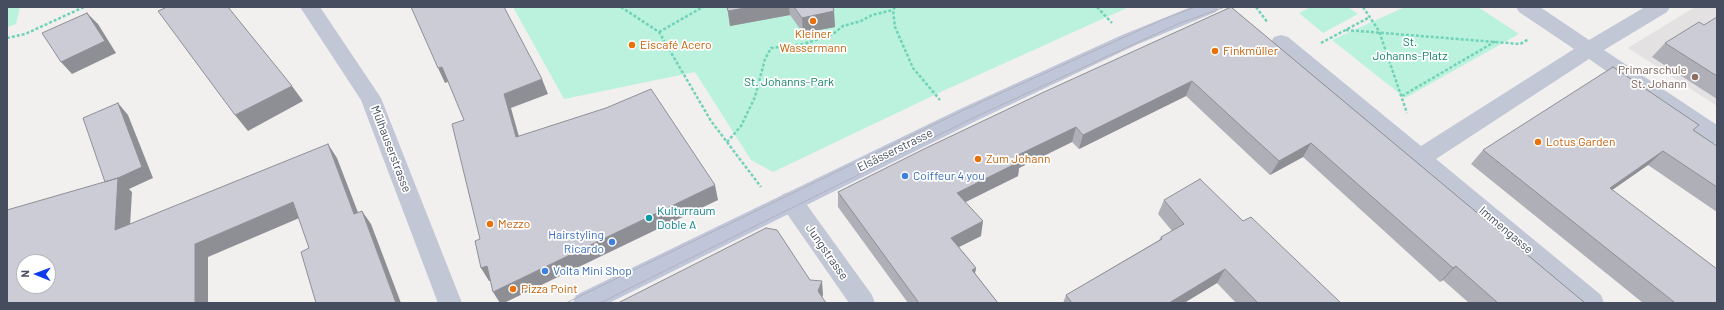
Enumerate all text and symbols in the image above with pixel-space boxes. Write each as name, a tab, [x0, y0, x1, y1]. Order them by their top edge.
marker: Kleiner Wassermann	[808, 16, 818, 26]
place label: Kleiner Wassermann	[779, 27, 847, 55]
park label: St. Johanns-Platz	[1372, 35, 1448, 63]
place label: Eiscafé Acero	[640, 38, 711, 52]
marker: Eiscafé Acero	[627, 40, 637, 50]
place label: Finkmüller	[1223, 44, 1278, 58]
marker: Finkmüller	[1210, 46, 1220, 56]
place label: Primarschule St. Johann	[1618, 63, 1687, 91]
marker: Primarschule St. Johann	[1690, 72, 1700, 82]
park label: St. Johanns-Park	[744, 75, 834, 89]
street label: Mülhauserstrasse	[368, 104, 414, 194]
street label: Elsässerstrasse	[855, 125, 935, 175]
place label: Lotus Garden	[1546, 135, 1615, 149]
marker: Lotus Garden	[1533, 137, 1543, 147]
place label: Zum Johann	[986, 152, 1050, 166]
marker: Zum Johann	[973, 154, 983, 164]
place label: Coiffeur 4 you	[913, 169, 985, 183]
marker: Coiffeur 4 you	[900, 171, 910, 181]
street label: Immengasse	[1476, 203, 1536, 257]
place label: Kulturraum Doble A	[657, 204, 716, 232]
marker: Kulturraum Doble A	[644, 213, 654, 223]
place label: Mezzo	[498, 217, 530, 231]
marker: Mezzo	[485, 219, 495, 229]
street label: Jungstrasse	[803, 221, 851, 283]
place label: Hairstyling Ricardo	[548, 228, 604, 256]
marker: Hairstyling Ricardo	[607, 237, 617, 247]
north arrow	[16, 254, 56, 294]
place label: Volta Mini Shop	[553, 264, 632, 278]
marker: Volta Mini Shop	[540, 266, 550, 276]
text: N	[18, 270, 31, 278]
place label: Pizza Point	[521, 282, 578, 296]
marker: Pizza Point	[508, 284, 518, 294]

